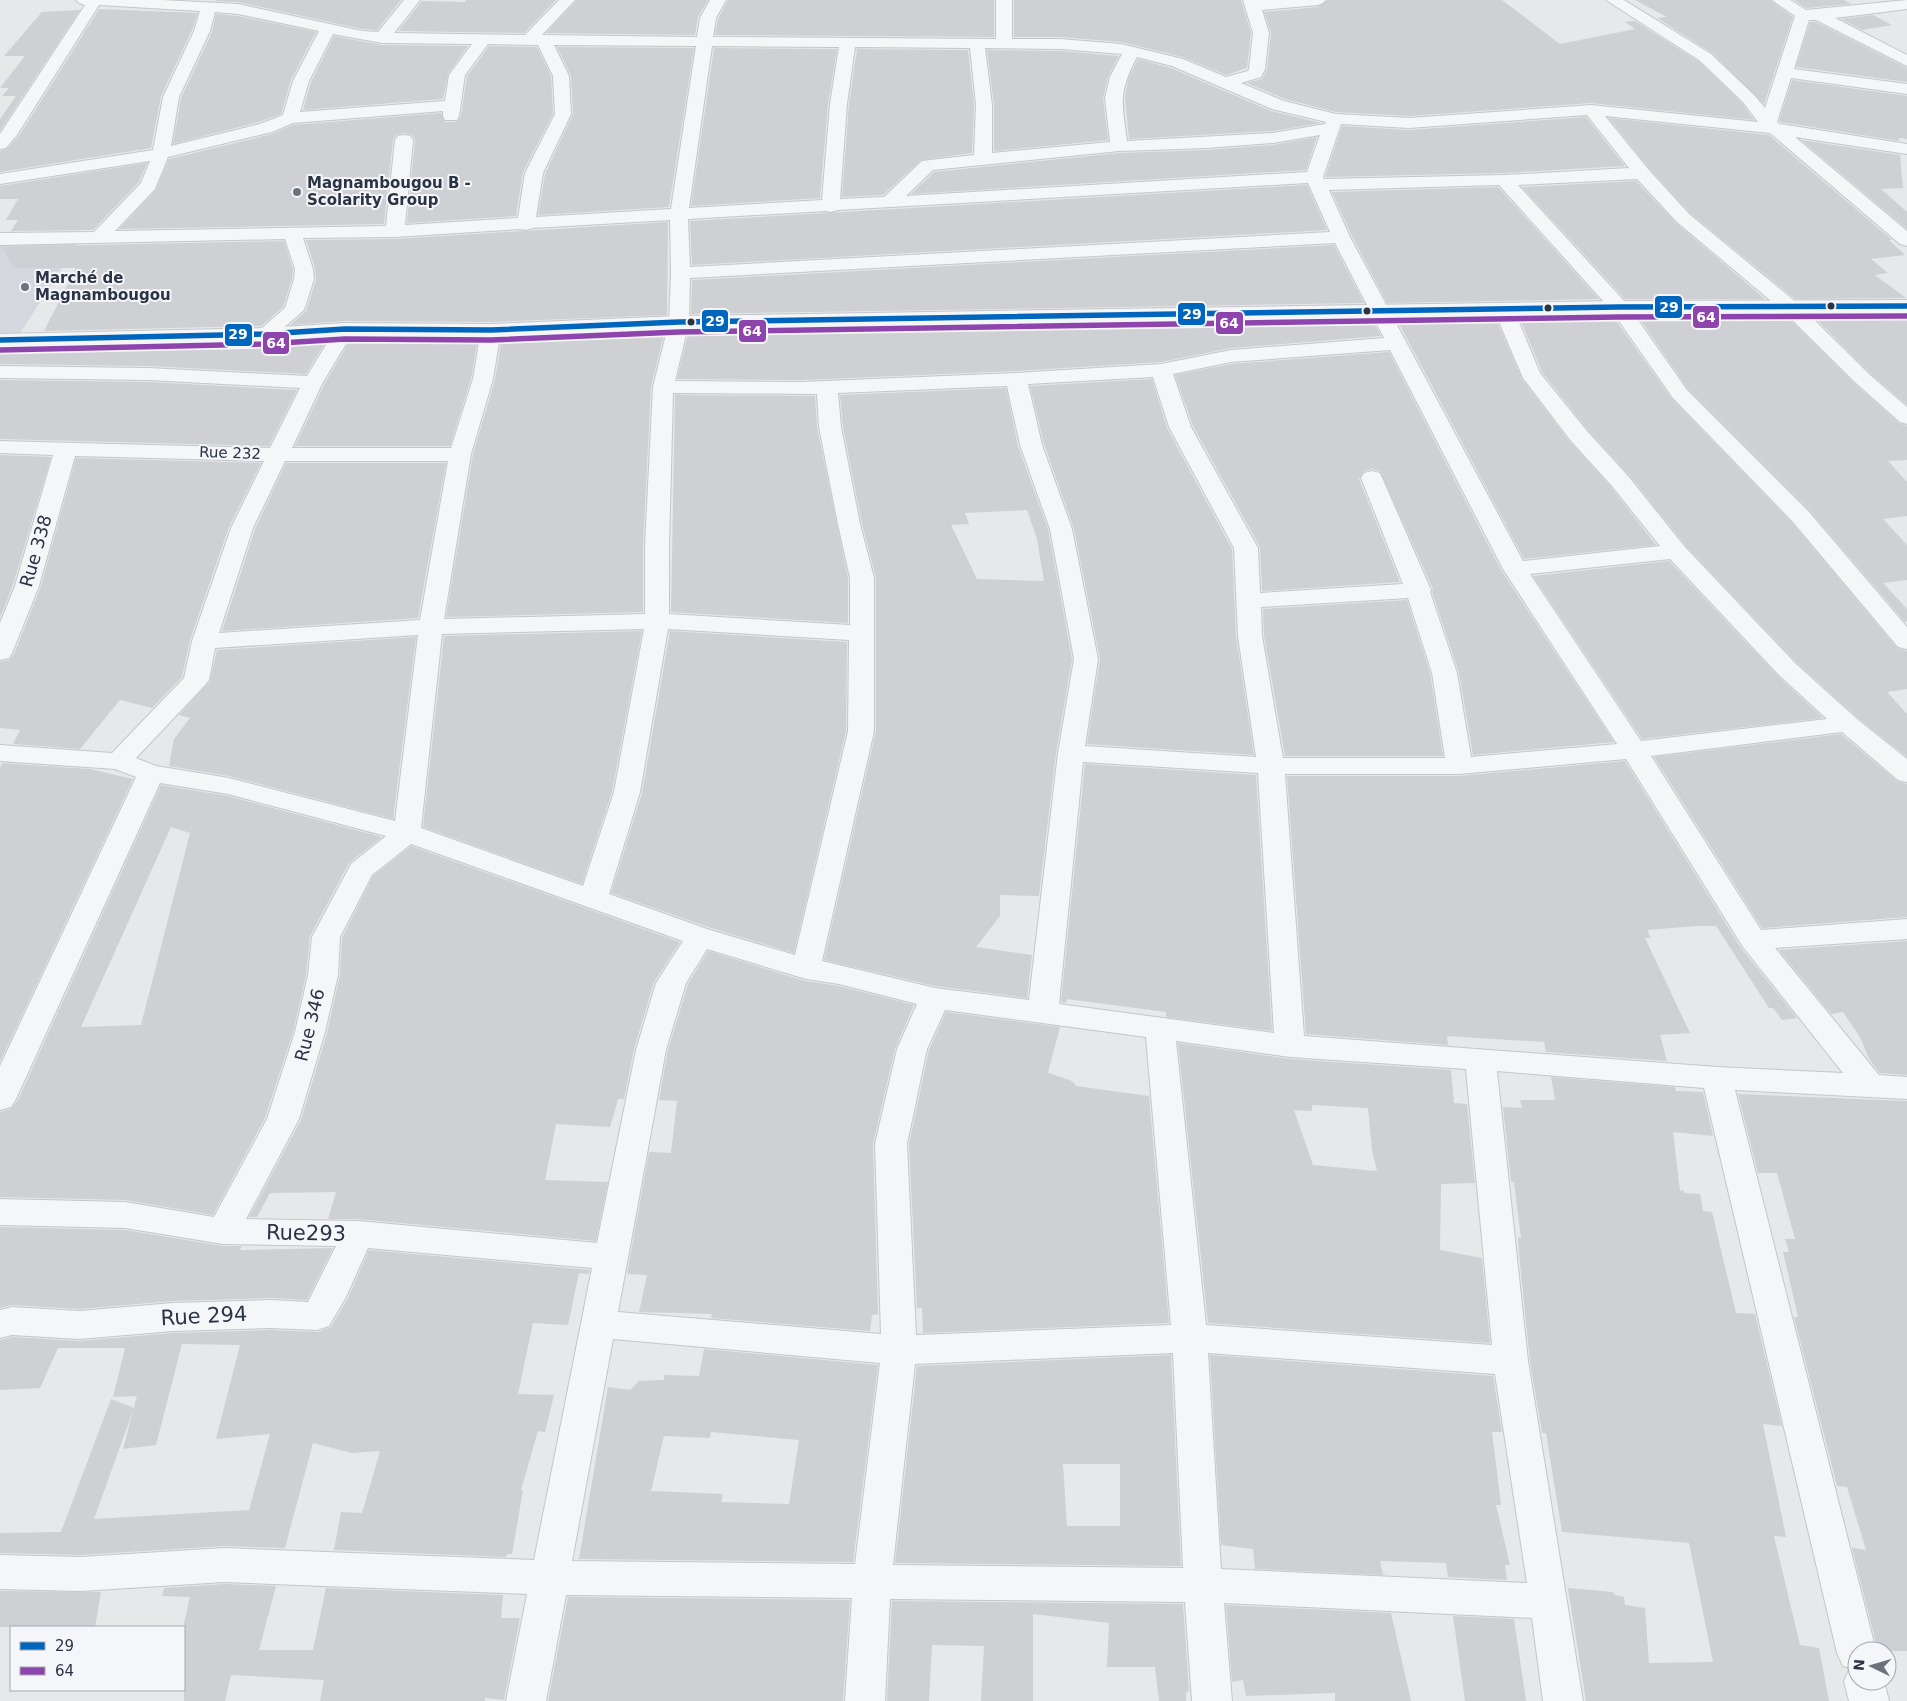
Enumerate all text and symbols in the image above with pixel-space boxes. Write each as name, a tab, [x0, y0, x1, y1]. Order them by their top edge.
place label: Magnambougou B - Scolarity Group	[307, 174, 471, 209]
marker: Magnambougou B - Scolarity Group	[291, 186, 303, 198]
place label: Marché de Magnambougou	[35, 269, 171, 304]
marker: Marché de Magnambougou	[19, 281, 31, 293]
line badge: 29	[1654, 295, 1683, 319]
text: 29	[1659, 299, 1679, 315]
unlabelled marker	[1826, 301, 1836, 311]
line badge: 29	[1177, 302, 1206, 326]
unlabelled marker	[1543, 303, 1553, 313]
line badge: 64	[1692, 305, 1720, 329]
text: 29	[1182, 306, 1202, 322]
unlabelled marker	[1362, 306, 1372, 316]
line badge: 29	[701, 309, 729, 333]
text: 64	[1696, 309, 1716, 325]
line badge: 64	[1215, 311, 1244, 335]
text: 29	[705, 313, 725, 329]
text: 64	[1219, 315, 1239, 331]
unlabelled marker	[686, 317, 696, 327]
line badge: 64	[738, 319, 767, 343]
line badge: 29	[224, 323, 253, 347]
text: 64	[742, 323, 762, 339]
text: 29	[228, 326, 248, 342]
line badge: 64	[262, 331, 290, 355]
text: 64	[266, 335, 286, 351]
street label: Rue 232	[199, 443, 261, 463]
street label: Rue 338	[15, 512, 56, 589]
street label: Rue 346	[290, 986, 329, 1063]
street label: Rue293	[266, 1220, 346, 1246]
street label: Rue 294	[160, 1302, 248, 1330]
legend	[10, 1626, 185, 1691]
text: 29	[55, 1637, 74, 1655]
north arrow	[1847, 1641, 1897, 1691]
text: N	[1851, 1658, 1868, 1671]
text: 64	[55, 1662, 74, 1680]

